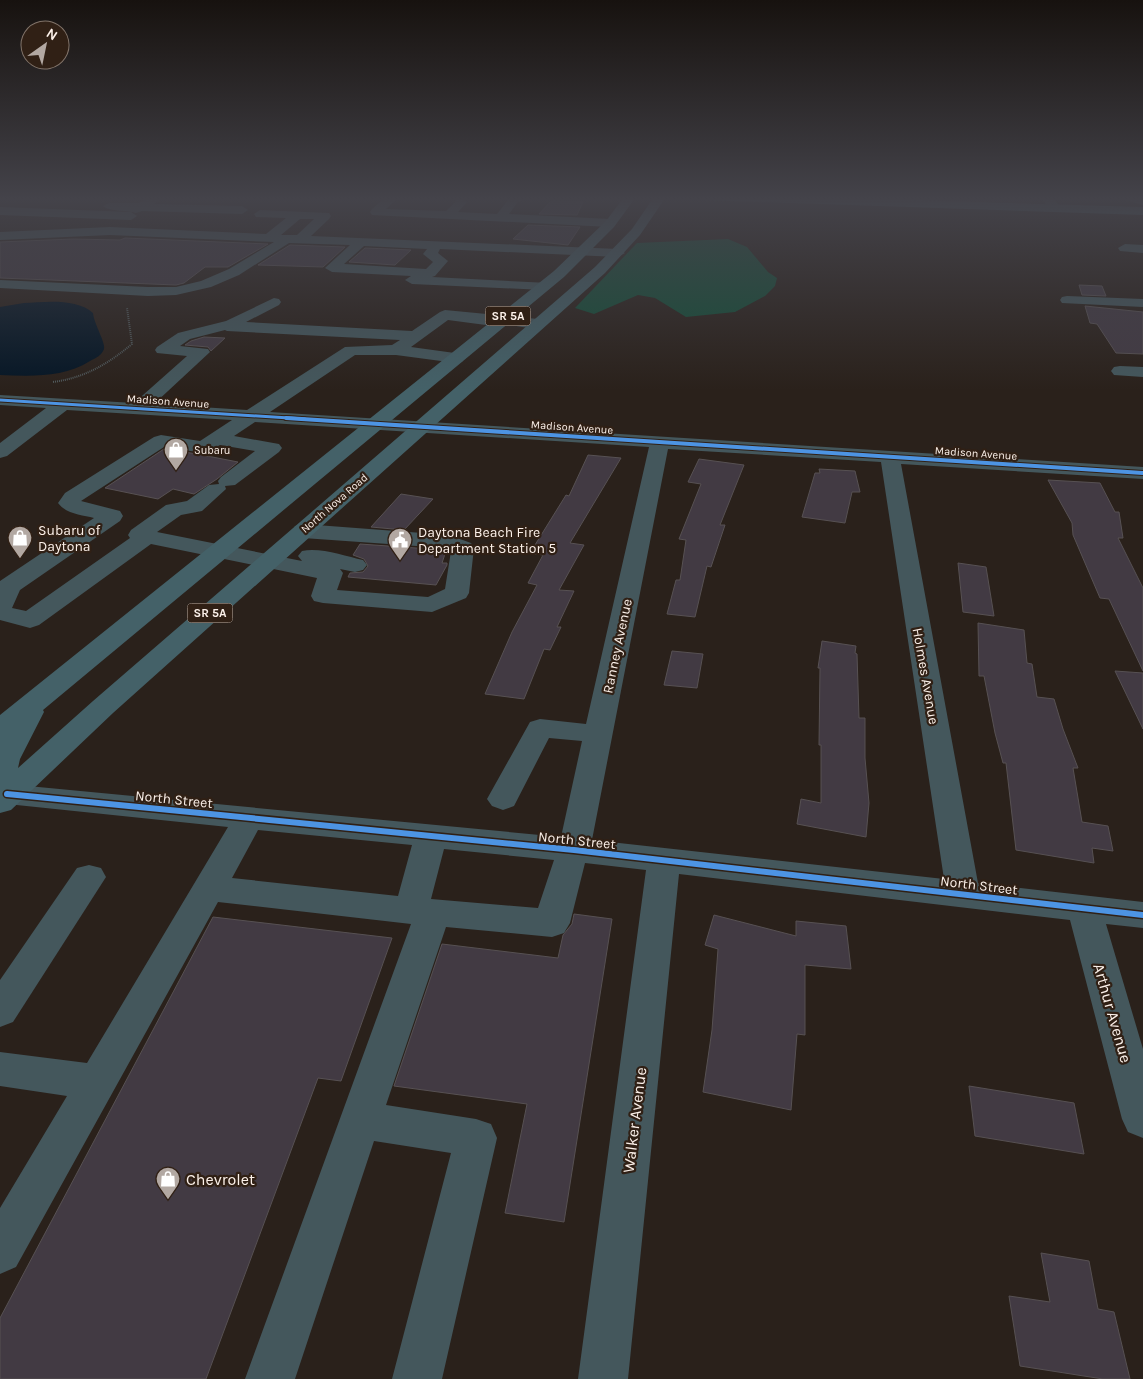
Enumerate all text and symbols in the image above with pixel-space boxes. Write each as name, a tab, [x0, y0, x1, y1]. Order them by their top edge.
north arrow	[20, 20, 70, 70]
text: N	[43, 25, 61, 44]
road number: SR 5A	[486, 306, 530, 326]
street label: Madison Avenue	[126, 392, 210, 411]
street label: Madison Avenue	[530, 418, 614, 437]
shop icon: Subaru	[163, 437, 189, 471]
place label: Subaru	[194, 444, 231, 457]
street label: Madison Avenue	[934, 444, 1018, 463]
street label: North Nova Road	[298, 471, 370, 536]
place label: Subaru of Daytona	[38, 522, 100, 555]
place label: Daytona Beach Fire Department Station 5	[418, 524, 556, 557]
shop icon: Subaru of Daytona	[7, 525, 33, 559]
public building icon: Daytona Beach Fire Department Station 5	[387, 527, 413, 561]
street label: Ranney Avenue	[599, 597, 636, 695]
road number: SR 5A	[188, 604, 232, 622]
street label: Holmes Avenue	[909, 626, 942, 726]
street label: North Street	[134, 787, 214, 812]
street label: North Street	[537, 828, 617, 853]
street label: North Street	[939, 872, 1019, 899]
street label: Arthur Avenue	[1089, 961, 1136, 1065]
street label: Walker Avenue	[619, 1066, 650, 1174]
shop icon: Chevrolet	[155, 1166, 181, 1200]
place label: Chevrolet	[186, 1170, 255, 1189]

